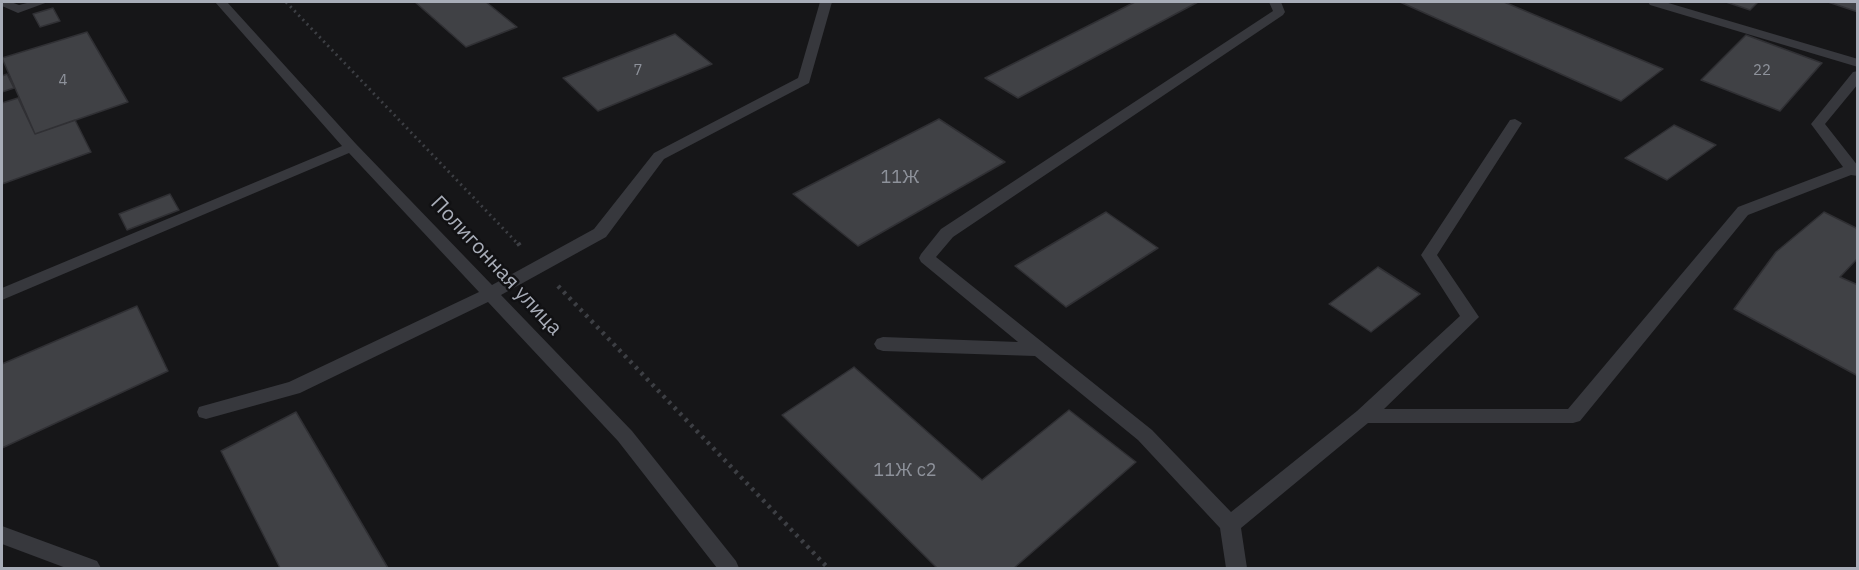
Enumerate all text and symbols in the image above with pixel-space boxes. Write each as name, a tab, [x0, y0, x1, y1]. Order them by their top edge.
house number: 7	[634, 62, 642, 80]
house number: 22	[1753, 62, 1771, 80]
house number: 4	[59, 72, 67, 90]
house number: 11Ж	[880, 167, 920, 189]
street label: Полигонная улица	[425, 191, 567, 341]
house number: 11Ж с2	[873, 460, 937, 482]

